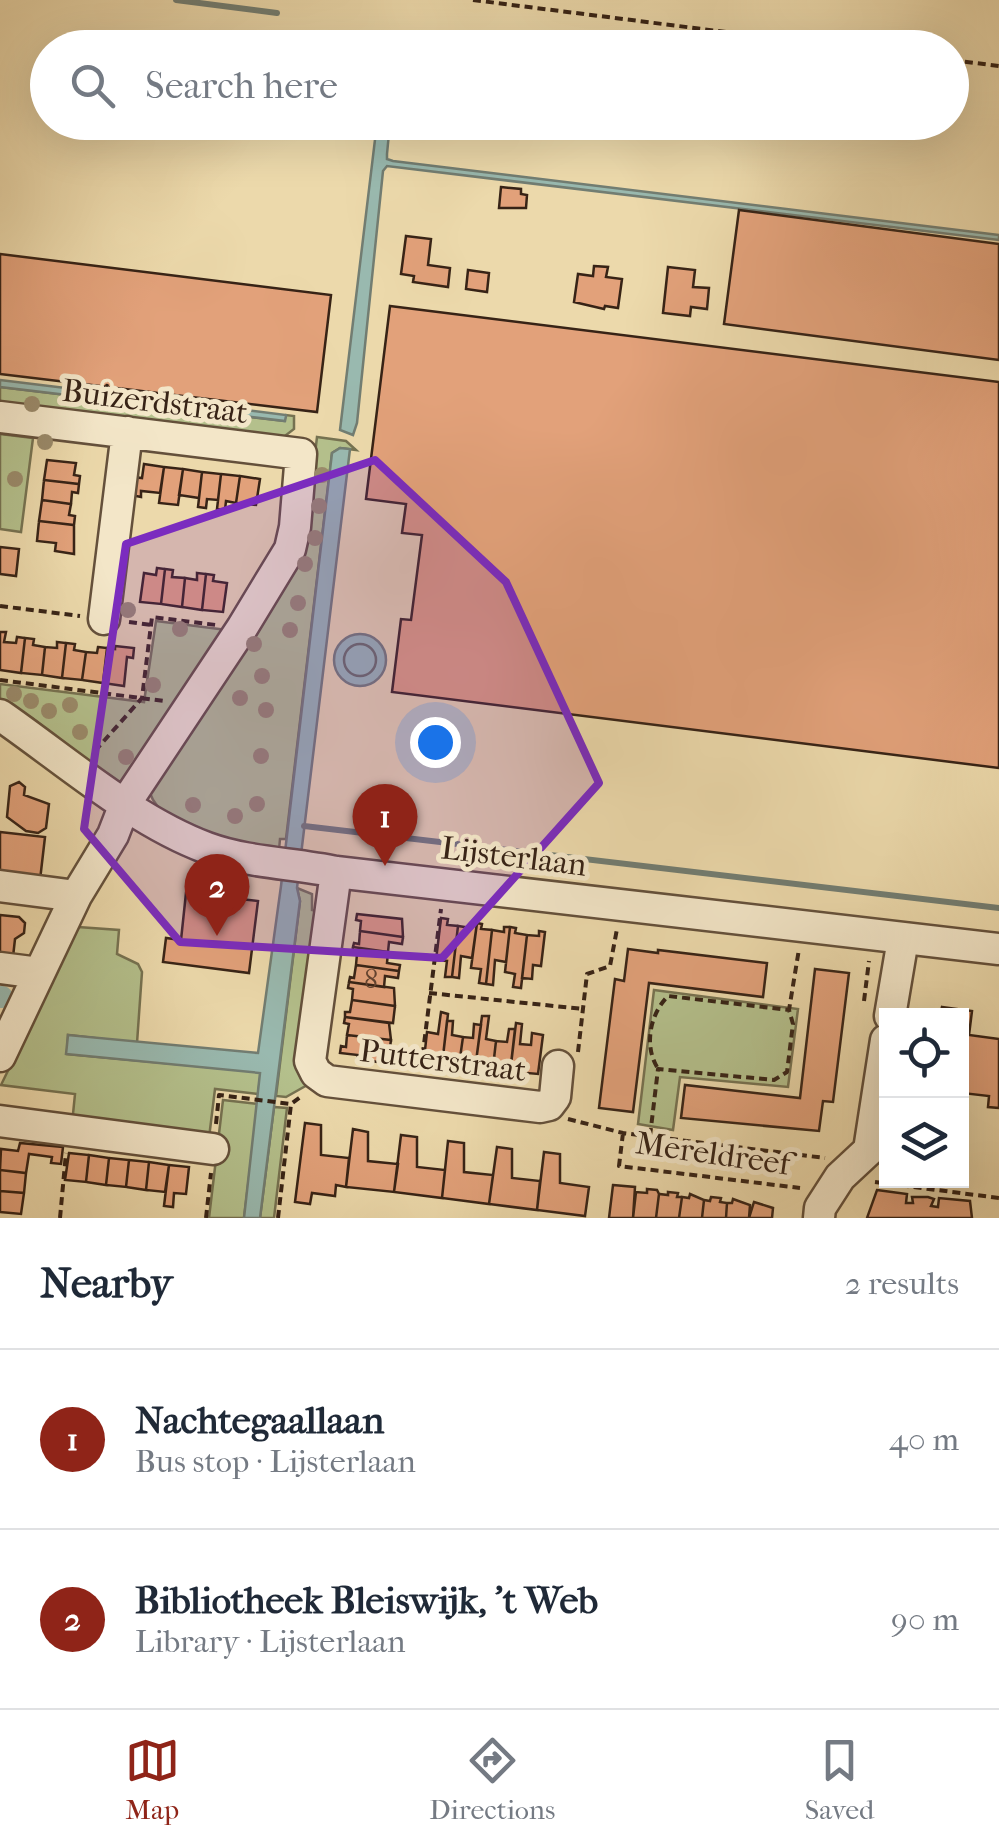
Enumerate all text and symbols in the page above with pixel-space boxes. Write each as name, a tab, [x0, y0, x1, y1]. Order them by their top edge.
search box	[30, 30, 969, 140]
icon: search	[65, 58, 120, 113]
text: Search here	[145, 63, 338, 108]
street label: Buizerdstraat	[60, 372, 251, 431]
your location	[410, 717, 461, 768]
pin: 1	[352, 784, 418, 866]
street label: Lijsterlaan	[439, 829, 589, 884]
pin: 2	[184, 854, 250, 936]
house number: 8	[364, 962, 378, 995]
map controls	[879, 1008, 969, 1188]
button: locate	[879, 1008, 969, 1098]
street label: Putterstraat	[358, 1032, 529, 1089]
button: layers	[879, 1098, 969, 1188]
street label: Mereldreef	[633, 1124, 799, 1184]
text: Nearby	[40, 1259, 172, 1308]
text: 2 results	[845, 1265, 959, 1302]
text: Nachtegaallaan	[135, 1398, 384, 1443]
text: 1	[67, 1421, 78, 1458]
text: 40 m	[889, 1421, 959, 1458]
text: Bus stop · Lijsterlaan	[135, 1443, 416, 1480]
text: Bibliotheek Bleiswijk, 't Web	[135, 1578, 598, 1623]
text: 2	[64, 1601, 81, 1638]
text: 90 m	[891, 1601, 959, 1638]
text: Library · Lijsterlaan	[135, 1623, 406, 1660]
tab: Map	[125, 1733, 180, 1826]
tab: Directions	[429, 1733, 555, 1826]
tab: Saved	[805, 1733, 874, 1826]

